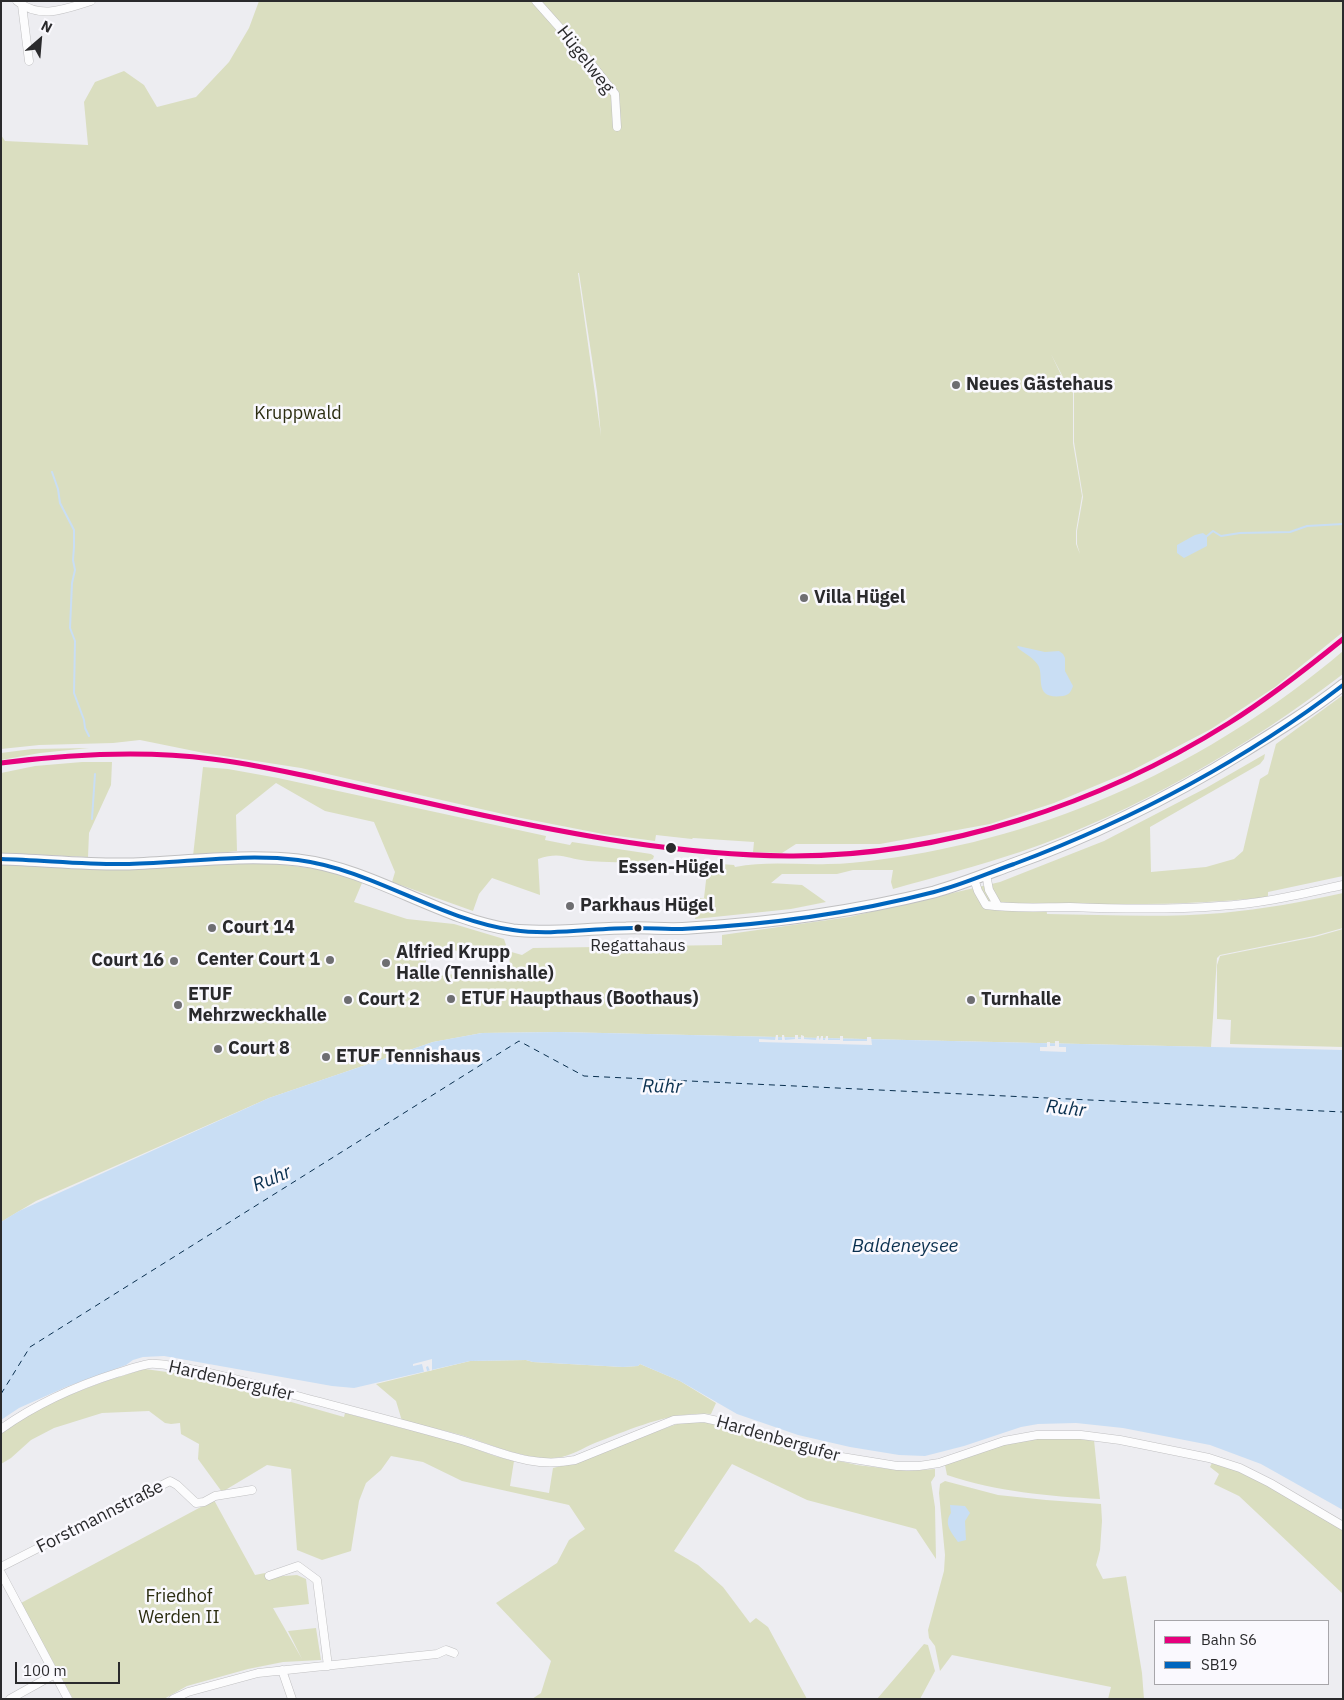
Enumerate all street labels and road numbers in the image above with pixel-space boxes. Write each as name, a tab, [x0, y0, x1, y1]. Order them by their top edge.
street label: Hügelweg	[552, 22, 618, 98]
street label: Hardenbergufer	[166, 1356, 296, 1406]
street label: Hardenbergufer	[714, 1411, 842, 1467]
street label: Forstmannstraße	[33, 1476, 167, 1558]

